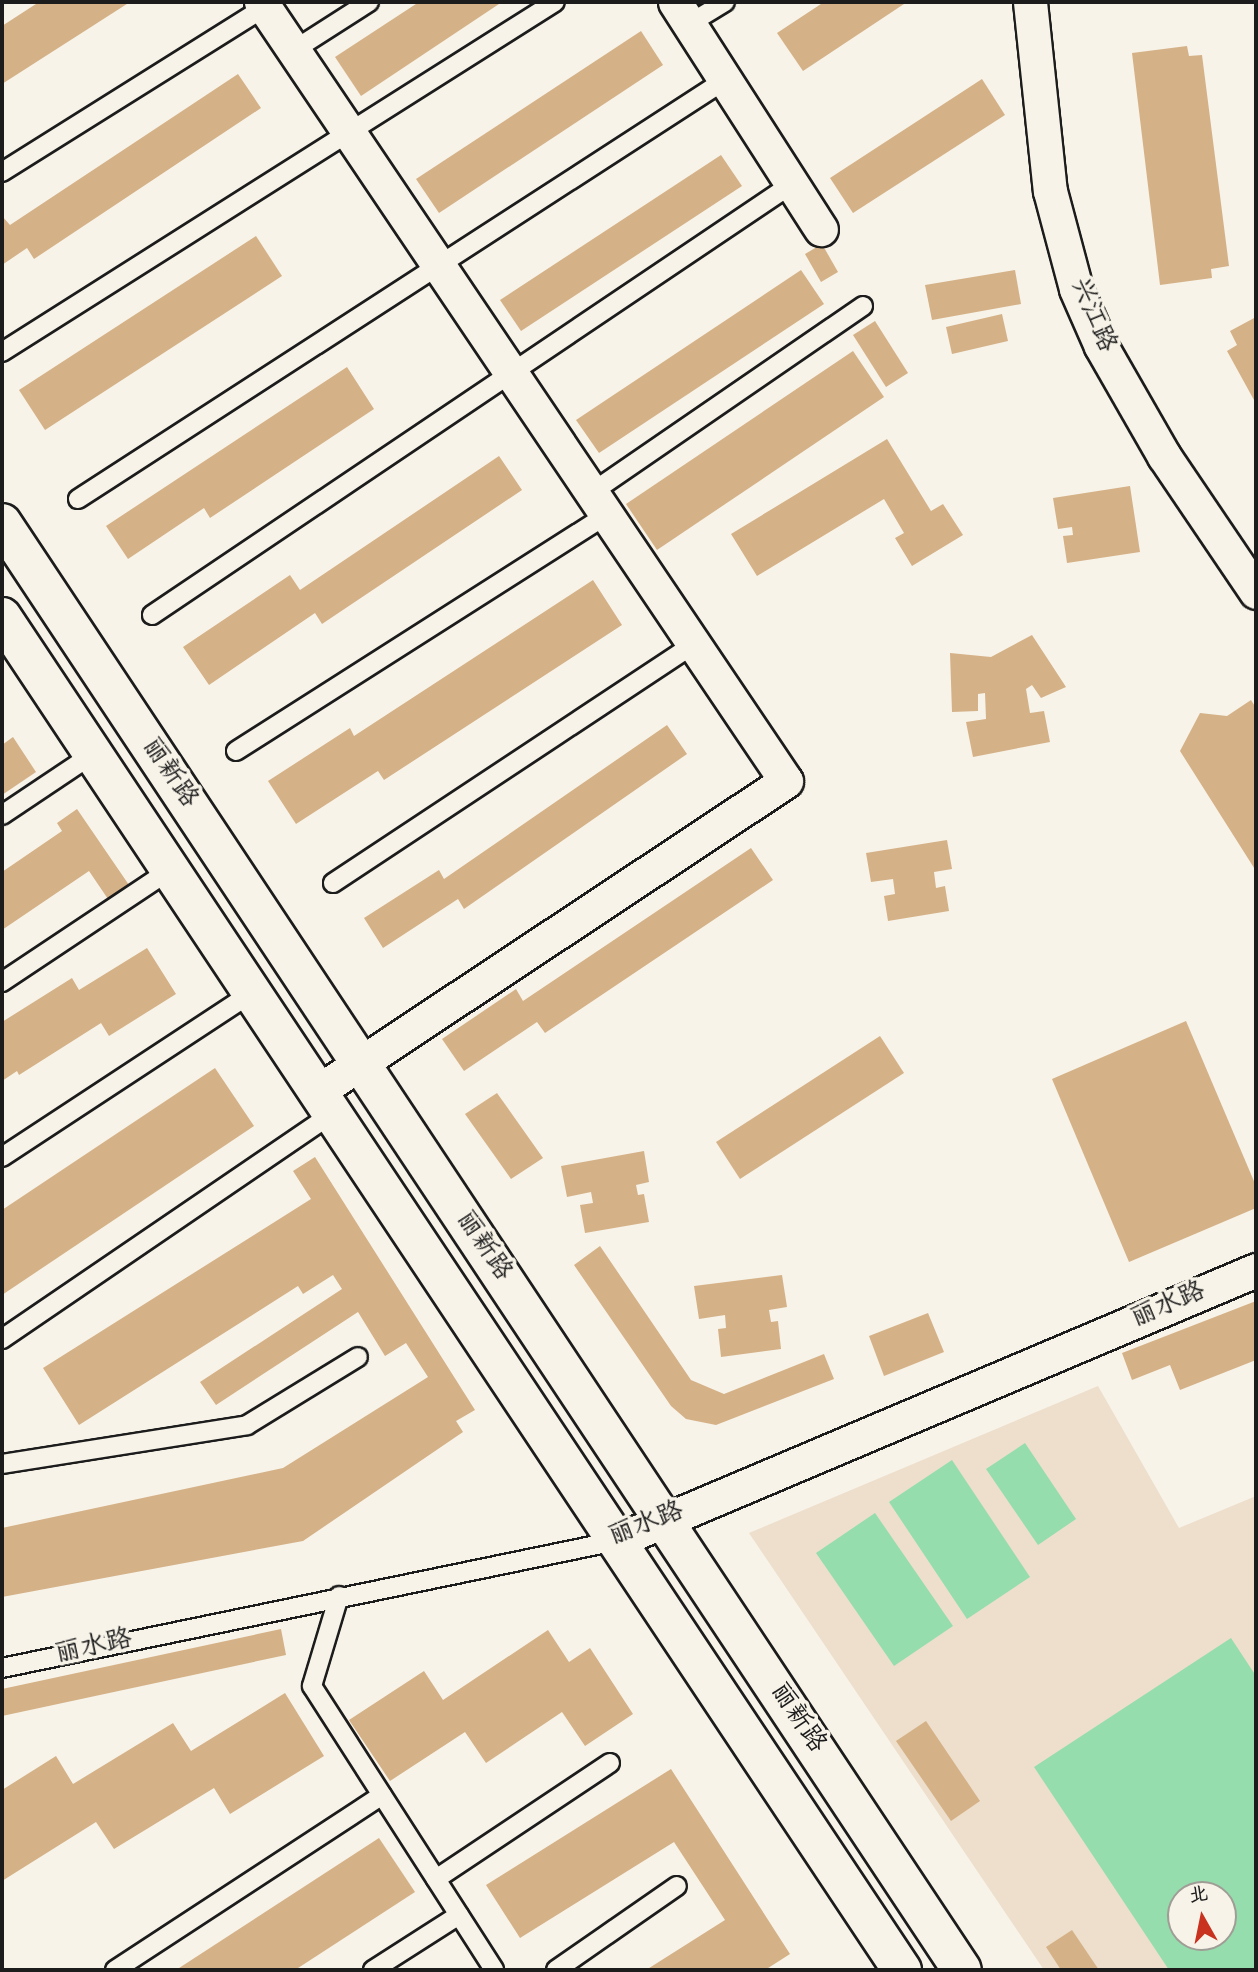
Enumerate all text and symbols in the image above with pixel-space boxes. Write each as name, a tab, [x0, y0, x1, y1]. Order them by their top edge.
street label: 兴江路	[1061, 274, 1121, 358]
street label: 丽新路	[133, 733, 203, 815]
street label: 丽新路	[447, 1206, 517, 1288]
street label: 丽水路	[1127, 1277, 1211, 1337]
street label: 丽水路	[605, 1497, 689, 1555]
street label: 丽水路	[53, 1626, 135, 1672]
street label: 丽新路	[761, 1678, 831, 1760]
north arrow	[1167, 1881, 1237, 1951]
text: 北	[1188, 1884, 1210, 1910]

